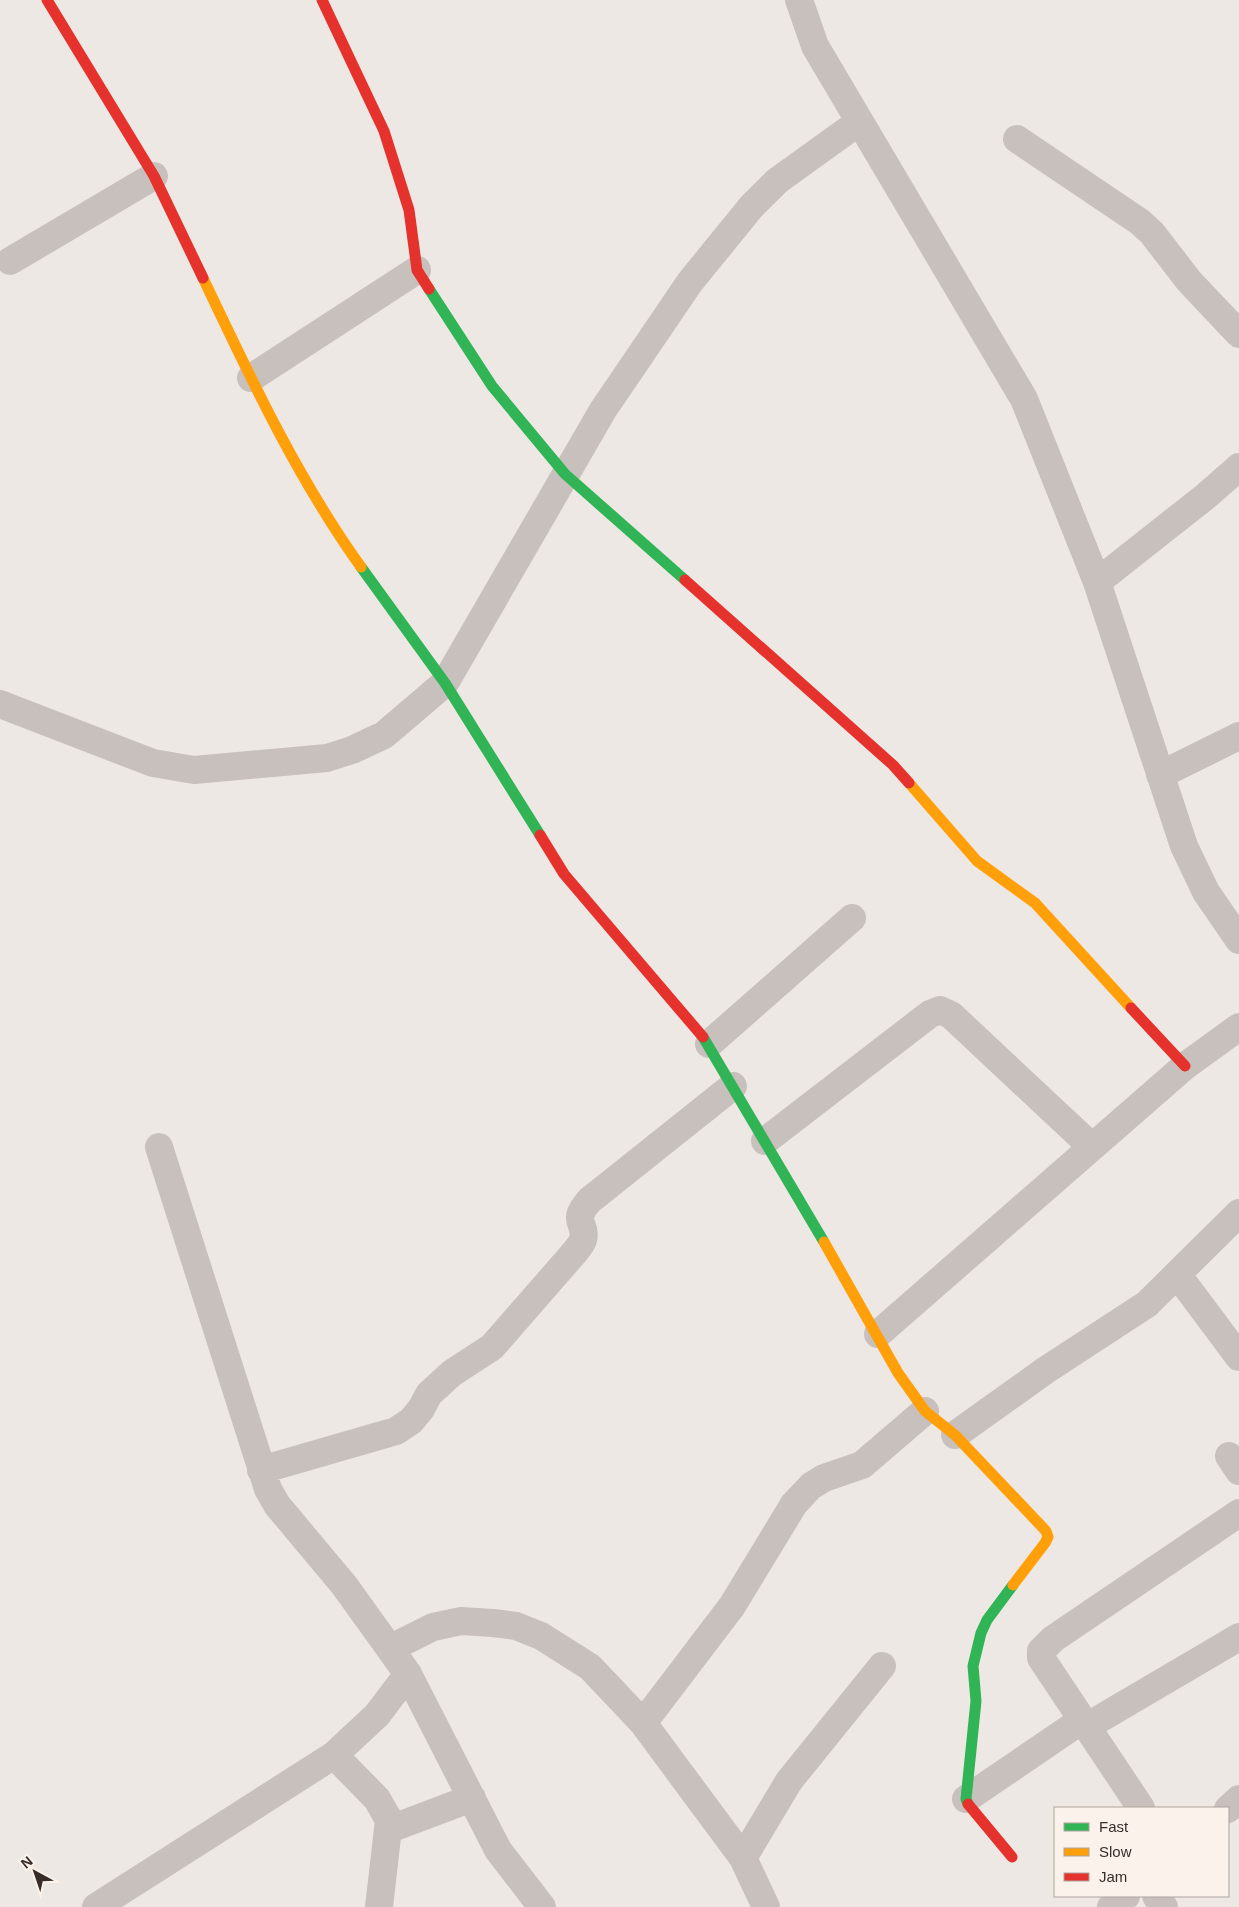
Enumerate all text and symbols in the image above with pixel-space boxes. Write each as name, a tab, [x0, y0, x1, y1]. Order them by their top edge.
legend	[1054, 1807, 1229, 1897]
text: Fast	[1099, 1818, 1129, 1835]
text: Slow	[1099, 1843, 1132, 1860]
north arrow	[10, 1847, 60, 1897]
text: N	[18, 1853, 36, 1871]
text: Jam	[1099, 1868, 1127, 1885]

